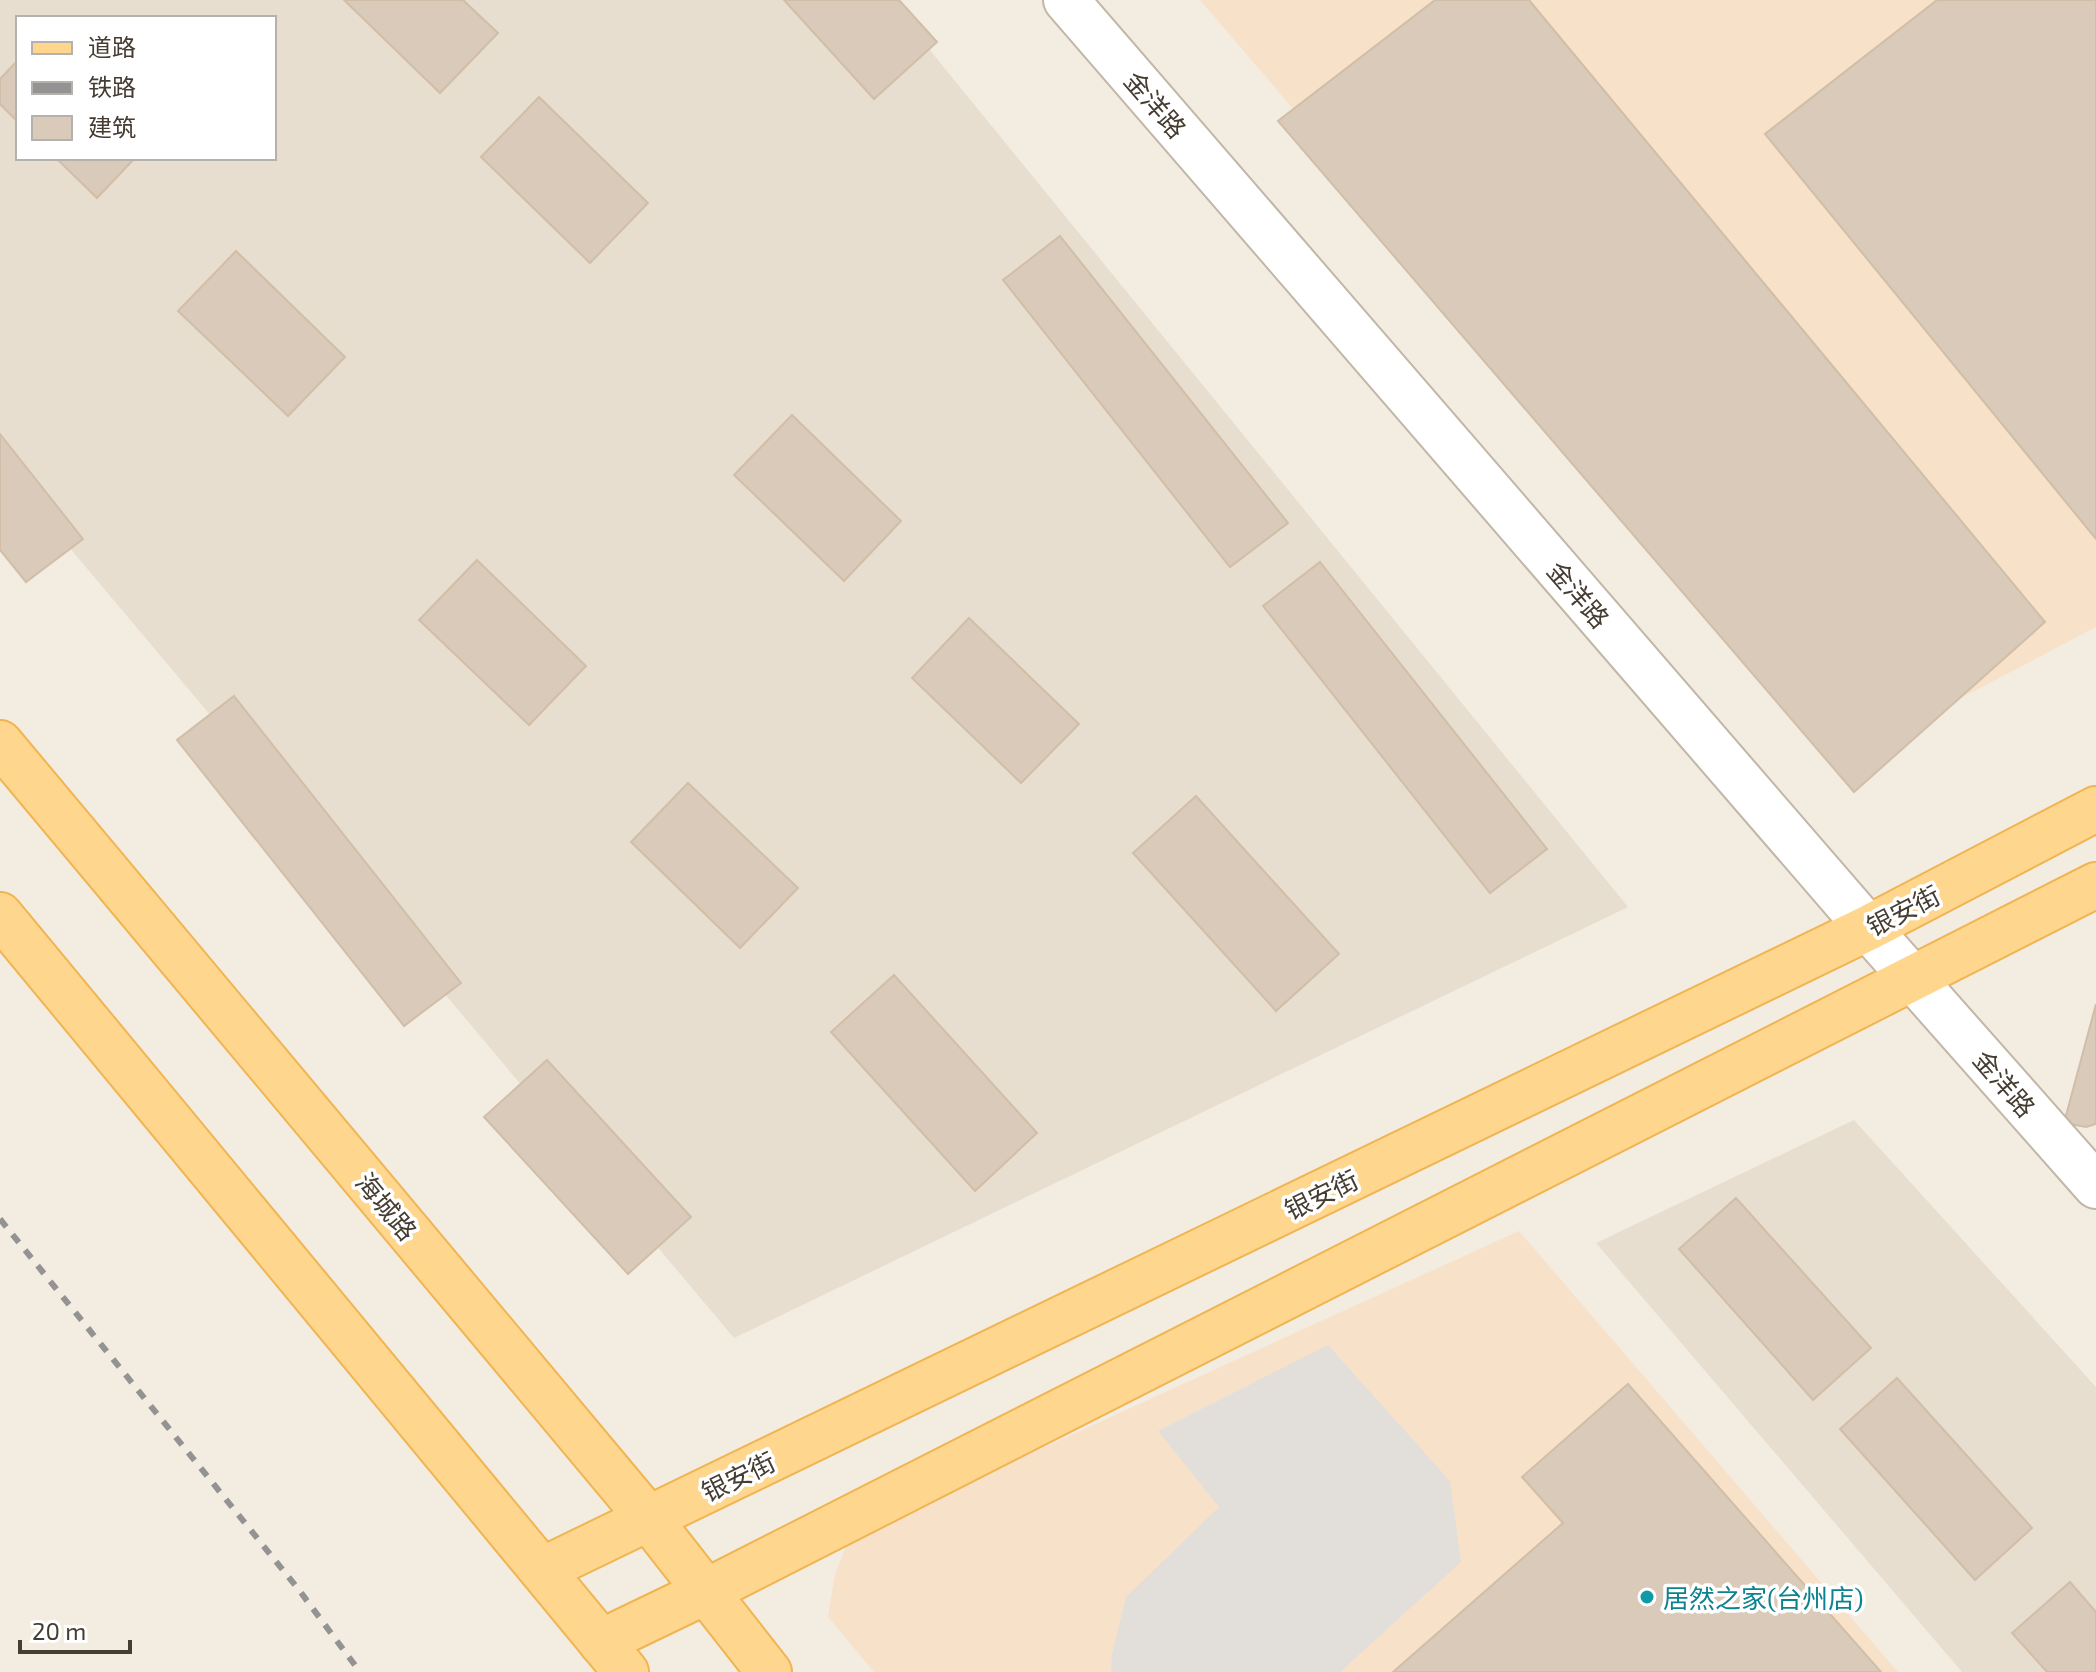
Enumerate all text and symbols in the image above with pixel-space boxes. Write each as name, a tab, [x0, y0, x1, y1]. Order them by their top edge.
legend	[16, 16, 276, 160]
text: 道路	[88, 32, 136, 61]
street label: 金洋路	[1119, 64, 1193, 144]
text: 铁路	[88, 72, 136, 101]
text: 建筑	[88, 112, 136, 141]
street label: 金洋路	[1542, 554, 1616, 634]
street label: 银安街	[1861, 878, 1945, 942]
street label: 金洋路	[1968, 1043, 2042, 1123]
street label: 银安街	[1279, 1163, 1363, 1225]
street label: 海城路	[350, 1166, 424, 1246]
street label: 银安街	[696, 1445, 780, 1507]
place label: 居然之家(台州店)	[1663, 1582, 1864, 1613]
marker: 居然之家(台州店)	[1638, 1588, 1656, 1606]
scale bar	[20, 1604, 130, 1654]
text: 20 m	[32, 1616, 86, 1645]

